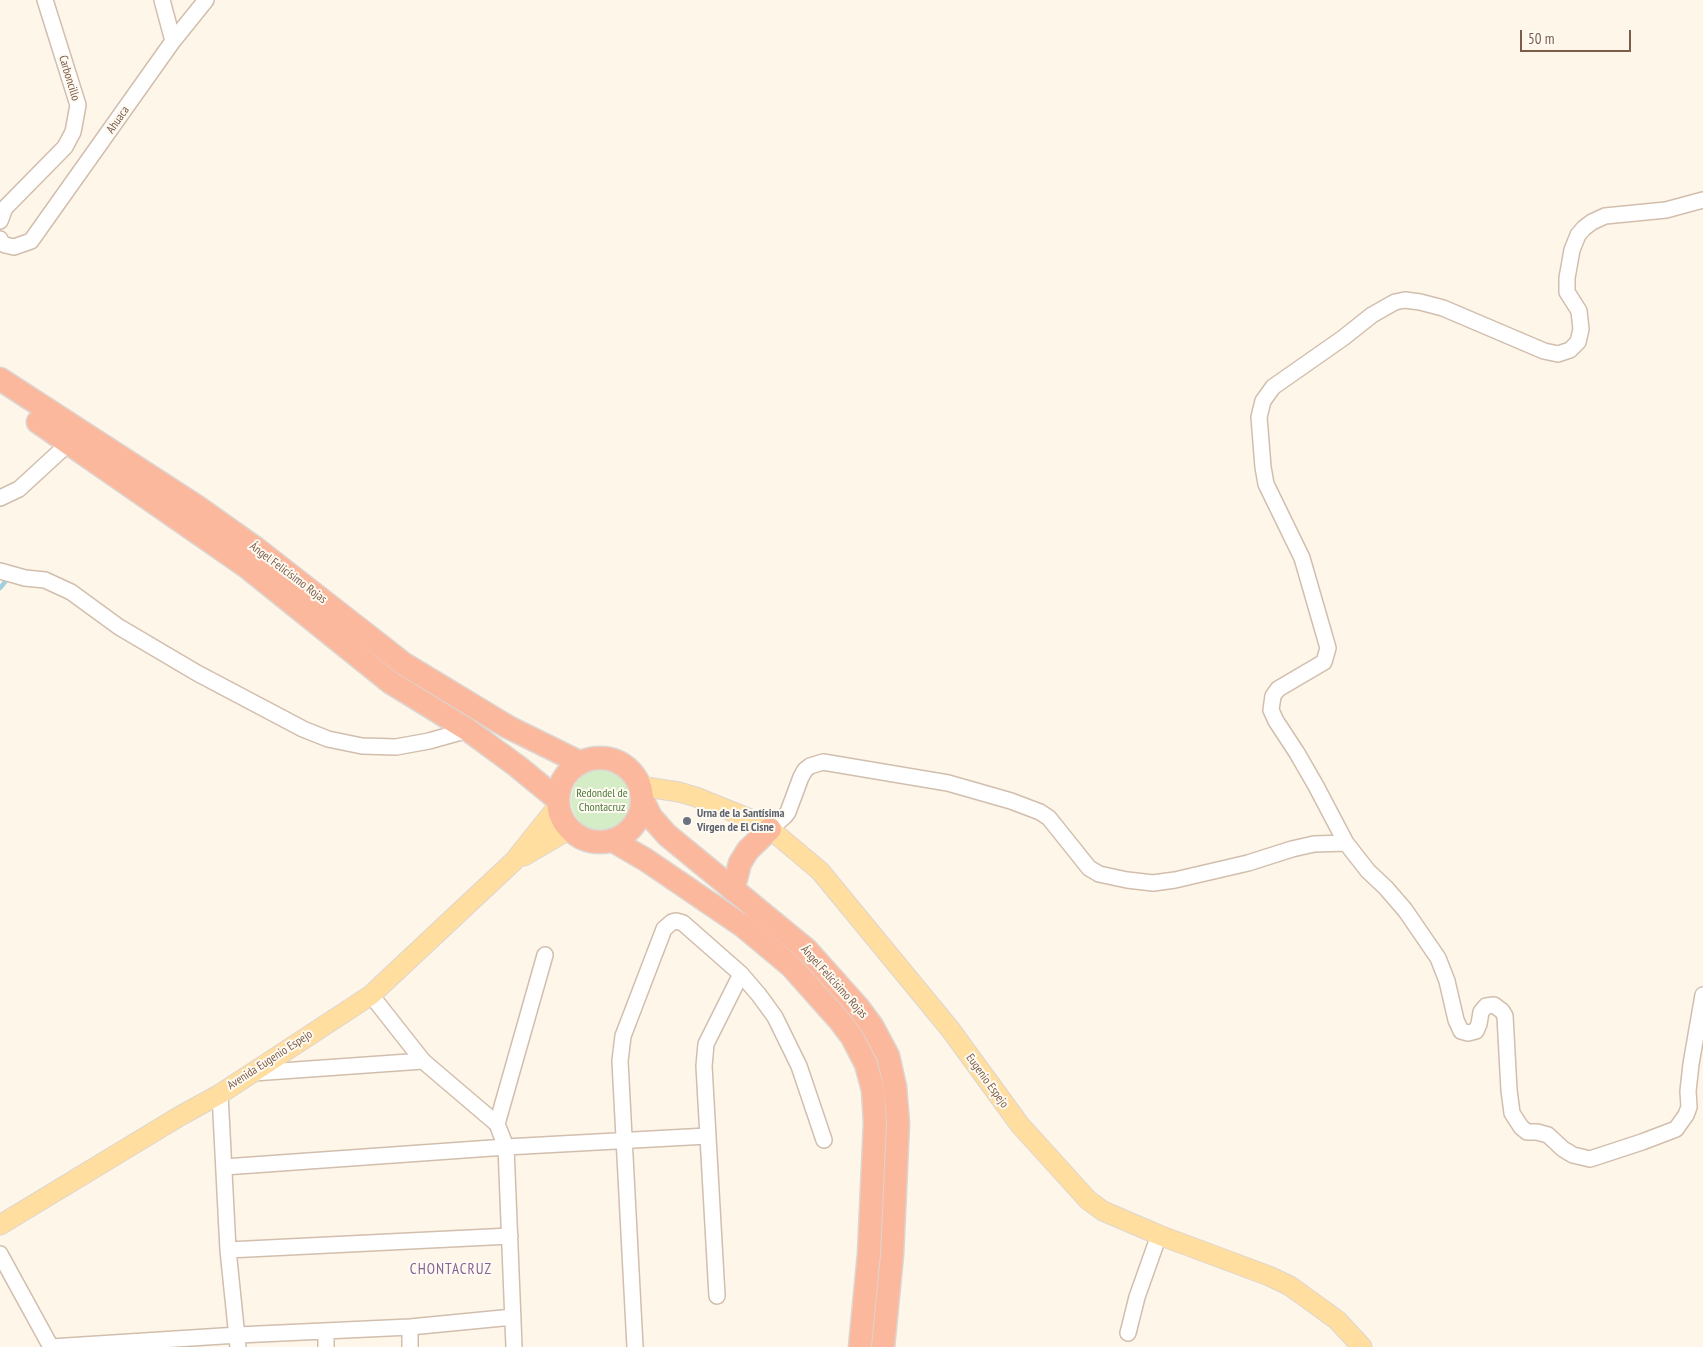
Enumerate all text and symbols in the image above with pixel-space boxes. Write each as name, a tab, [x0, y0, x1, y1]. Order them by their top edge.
scale bar	[1523, 20, 1634, 52]
text: 50 m	[1528, 29, 1554, 48]
street label: Carboncillo	[55, 54, 83, 102]
street label: Ahuaca	[103, 104, 133, 136]
street label: Ángel Felicísimo Rojas	[247, 539, 329, 607]
park label: Redondel de Chontacruz	[576, 787, 628, 815]
place label: Urna de la Santísima Virgen de El Cisne	[697, 807, 784, 835]
marker: Urna de la Santísima Virgen de El Cisne	[681, 815, 693, 827]
street label: Ángel Felicísimo Rojas	[798, 943, 870, 1021]
street label: Avenida Eugenio Espejo	[225, 1027, 315, 1093]
street label: Eugenio Espejo	[963, 1051, 1011, 1111]
district label: CHONTACRUZ	[409, 1261, 493, 1279]

